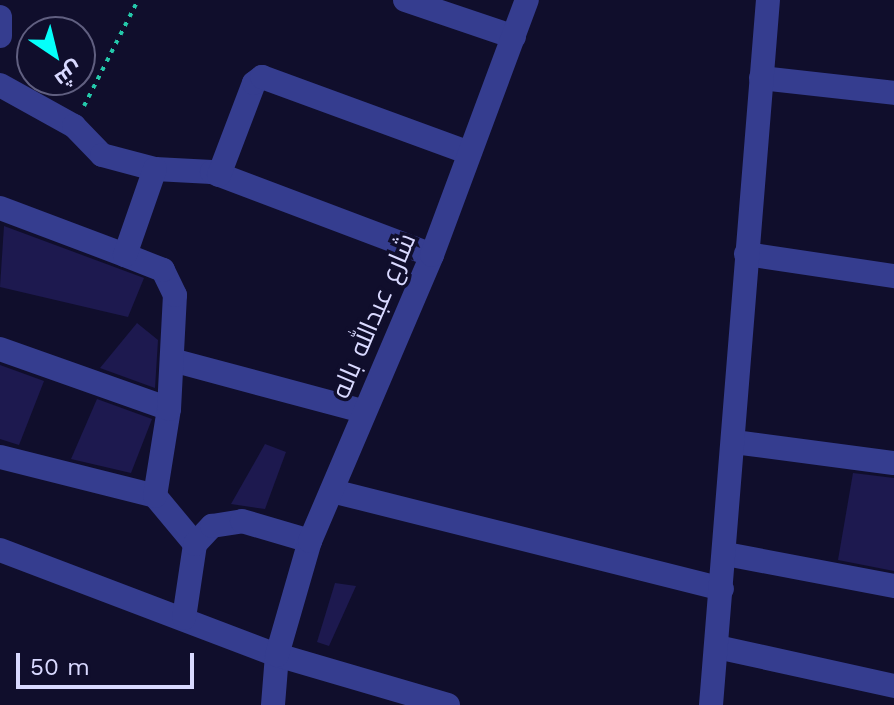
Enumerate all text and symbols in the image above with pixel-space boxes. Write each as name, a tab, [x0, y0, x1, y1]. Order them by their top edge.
north arrow	[16, 16, 96, 96]
text: ش	[50, 56, 88, 93]
street label: شارع عبدالله باله	[325, 229, 423, 403]
scale bar	[20, 637, 198, 687]
text: 50 m	[30, 653, 90, 681]

